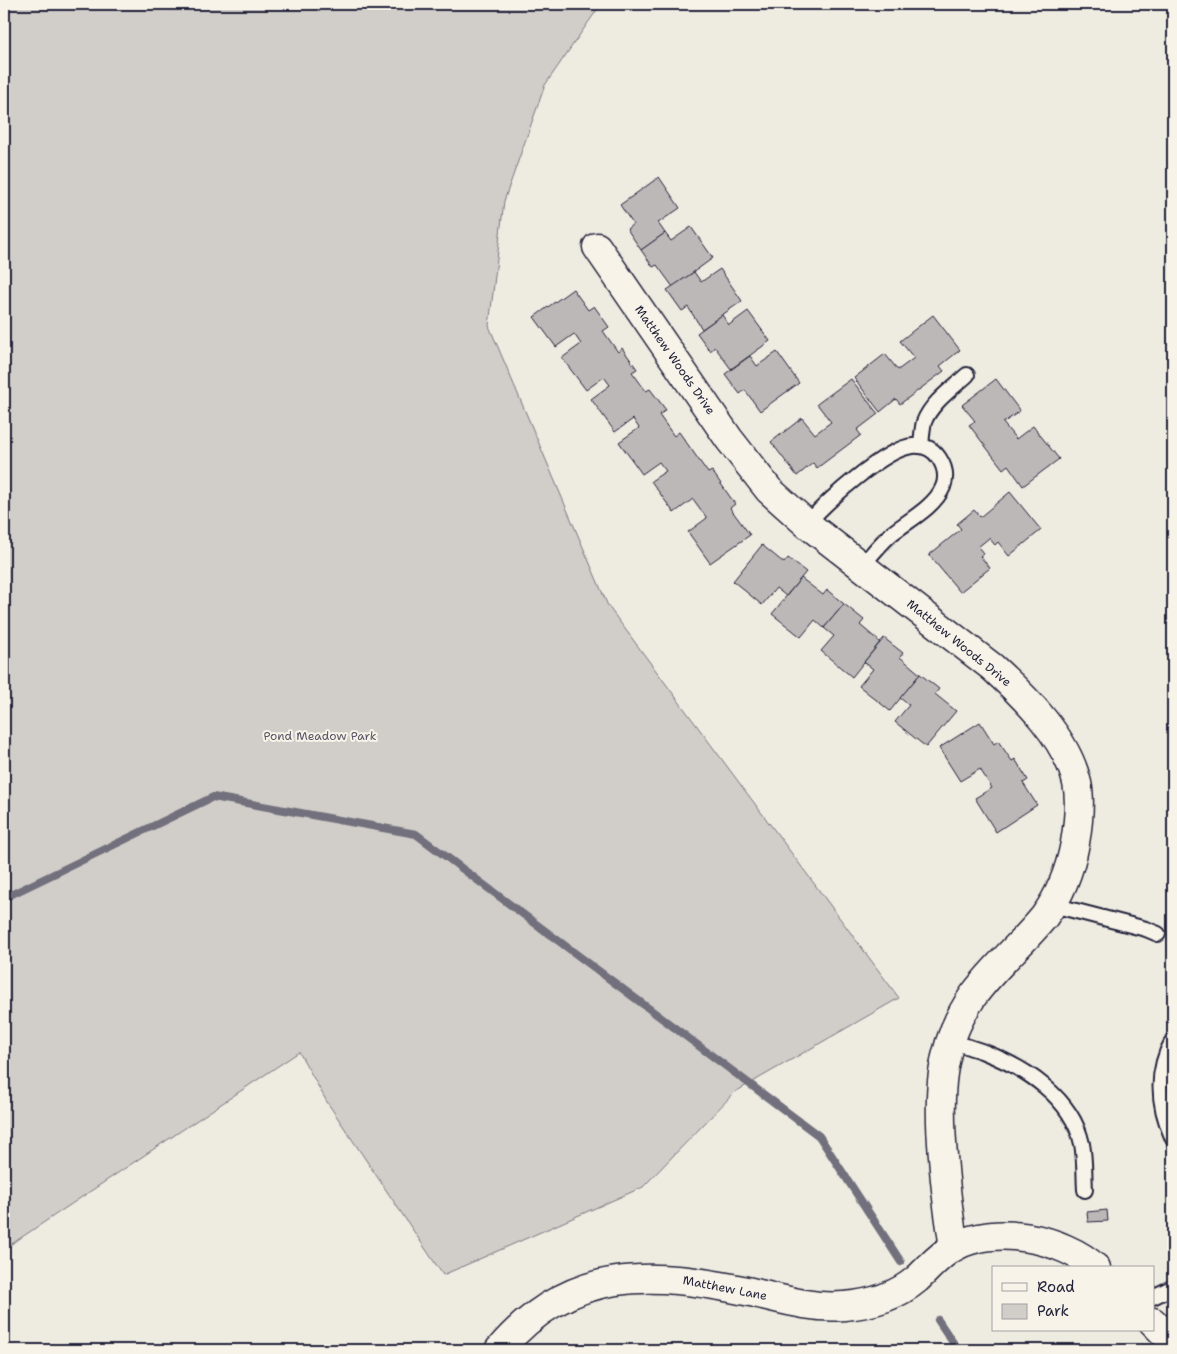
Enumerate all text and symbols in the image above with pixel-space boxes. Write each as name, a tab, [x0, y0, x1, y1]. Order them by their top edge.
street label: Matthew Woods Drive	[631, 302, 719, 418]
street label: Matthew Woods Drive	[903, 596, 1015, 690]
park label: Pond Meadow Park	[263, 728, 377, 744]
legend	[992, 1266, 1154, 1332]
street label: Matthew Lane	[682, 1272, 769, 1304]
text: Road	[1037, 1277, 1075, 1297]
text: Park	[1037, 1301, 1069, 1321]

